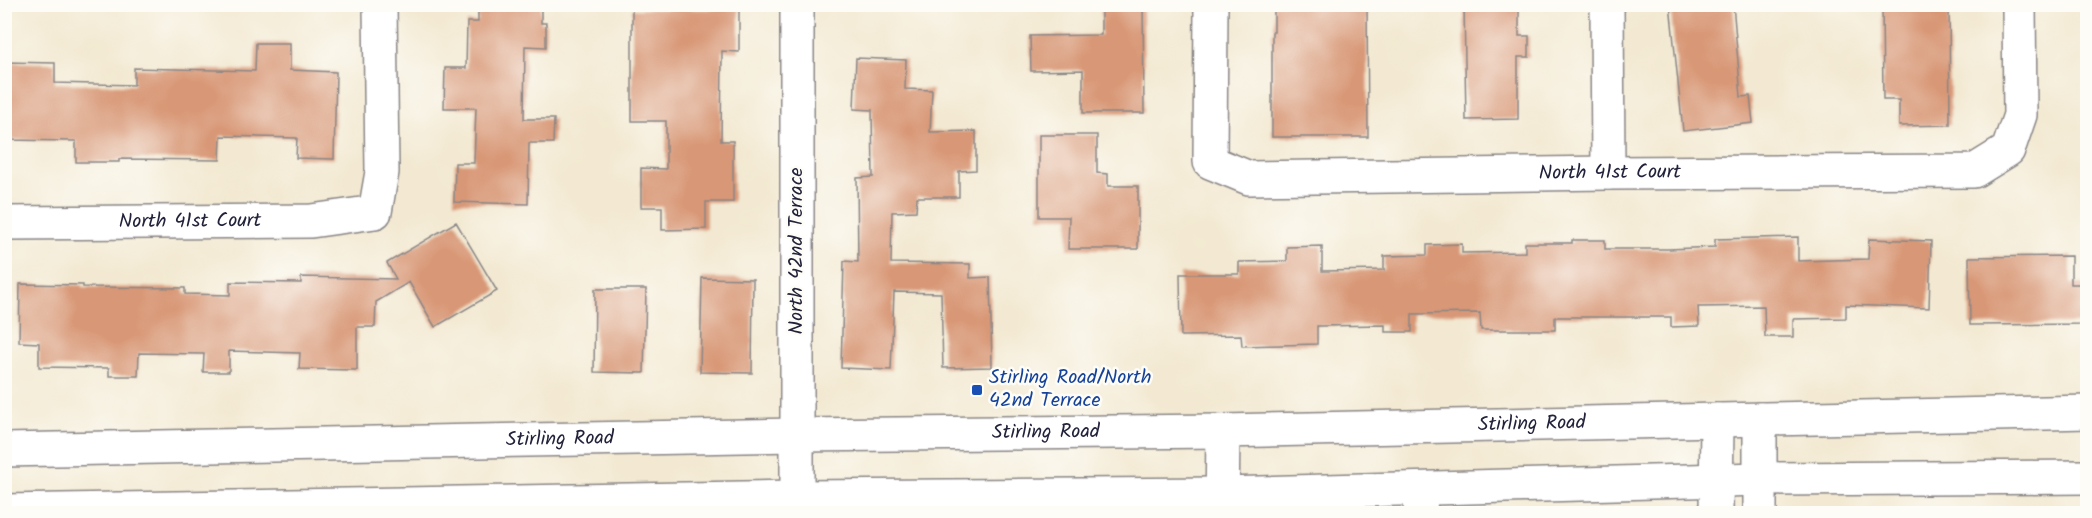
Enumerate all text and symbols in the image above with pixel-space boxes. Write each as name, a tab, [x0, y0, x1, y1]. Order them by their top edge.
street label: North 41st Court	[1538, 157, 1681, 190]
street label: North 42nd Terrace	[781, 167, 813, 335]
street label: North 41st Court	[119, 205, 262, 238]
place label: Stirling Road/North 42nd Terrace	[989, 362, 1151, 417]
marker: Stirling Road/North 42nd Terrace	[970, 383, 984, 397]
street label: Stirling Road	[1478, 407, 1587, 441]
street label: Stirling Road	[992, 416, 1101, 449]
street label: Stirling Road	[506, 422, 615, 457]

